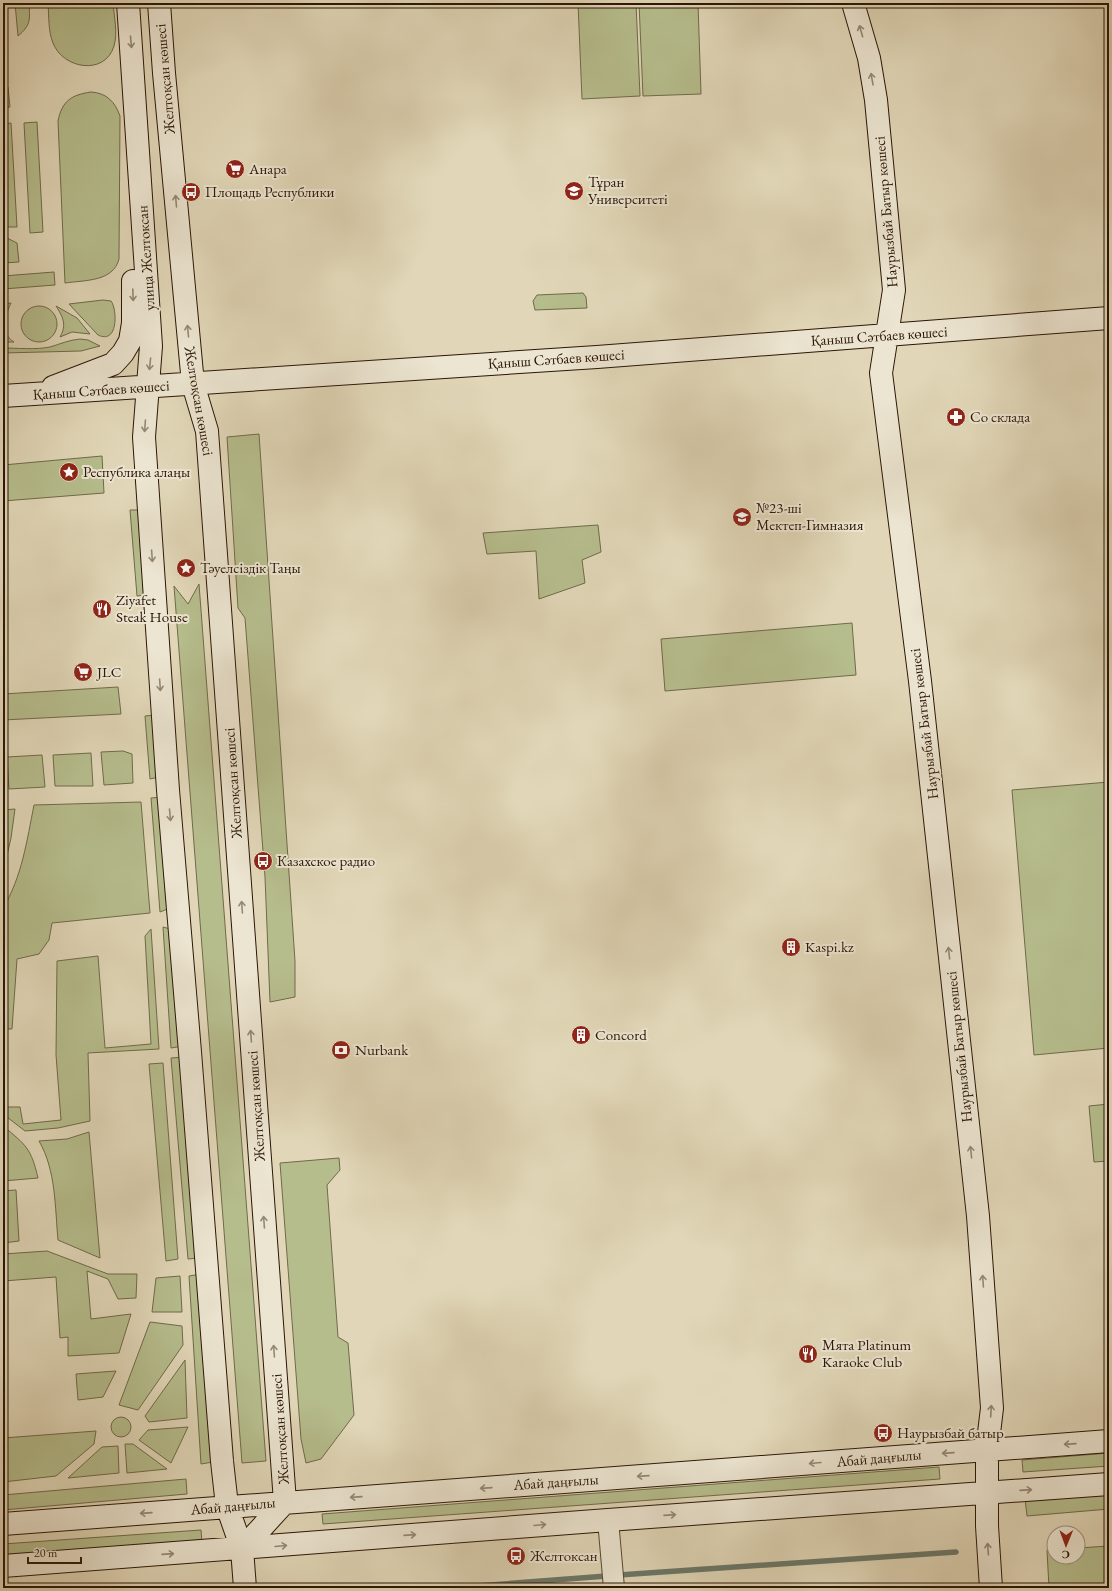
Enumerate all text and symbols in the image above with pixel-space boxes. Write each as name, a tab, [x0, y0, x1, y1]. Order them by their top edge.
street label: Желтоқсан көшесі	[150, 23, 179, 136]
one-way arrow	[857, 24, 864, 37]
one-way arrow	[127, 35, 134, 48]
one-way arrow	[868, 73, 876, 86]
street label: Наурызбай Батыр көшесі	[869, 135, 902, 289]
supermarket icon: Анара	[224, 158, 246, 180]
place label: Анара	[248, 159, 287, 178]
place label: Тұран Университеті	[587, 172, 668, 208]
school or university icon: Тұран Университеті	[563, 180, 585, 202]
bus stop icon: Площадь Республики	[180, 181, 202, 203]
place label: Площадь Республики	[205, 182, 335, 201]
one-way arrow	[173, 195, 180, 208]
street label: улица Желтоксан	[132, 204, 159, 311]
one-way arrow	[130, 288, 137, 301]
street label: Қаныш Сәтбаев көшесі	[810, 321, 948, 350]
one-way arrow	[184, 325, 191, 338]
street label: Желтоқсан көшесі	[180, 344, 219, 457]
street label: Қаныш Сәтбаев көшесі	[487, 344, 625, 373]
one-way arrow	[146, 357, 153, 370]
street label: Қаныш Сәтбаев көшесі	[32, 375, 170, 404]
pharmacy icon: Со склада	[945, 406, 967, 428]
place label: Со склада	[970, 407, 1030, 426]
one-way arrow	[141, 419, 148, 432]
place icon: Республика алаңы	[58, 461, 80, 483]
place label: Республика алаңы	[83, 462, 190, 481]
place label: №23-ші Мектеп-Гимназия	[756, 498, 864, 534]
school or university icon: №23-ші Мектеп-Гимназия	[731, 506, 753, 528]
one-way arrow	[148, 549, 155, 562]
place icon: Тәуелсіздік Таңы	[175, 557, 197, 579]
place label: Тәуелсіздік Таңы	[200, 558, 301, 577]
place label: Ziyafet Steak House	[116, 590, 188, 626]
restaurant icon: Ziyafet Steak House	[91, 598, 113, 620]
street label: Наурызбай Батыр көшесі	[905, 647, 942, 801]
supermarket icon: JLC	[72, 661, 94, 683]
place label: JLC	[95, 662, 122, 681]
one-way arrow	[157, 678, 164, 691]
street label: Желтоқсан көшесі	[219, 727, 246, 840]
one-way arrow	[166, 808, 173, 821]
bus stop icon: Казахское радио	[252, 850, 274, 872]
place label: Казахское радио	[277, 851, 375, 870]
one-way arrow	[238, 900, 245, 913]
building icon: Kaspi.kz	[780, 936, 802, 958]
place label: Kaspi.kz	[805, 937, 854, 956]
one-way arrow	[946, 947, 953, 960]
street label: Наурызбай Батыр көшесі	[941, 970, 976, 1124]
building icon: Concord	[570, 1024, 592, 1046]
place label: Concord	[595, 1025, 647, 1044]
one-way arrow	[248, 1030, 255, 1043]
bank icon: Nurbank	[330, 1039, 352, 1061]
place label: Nurbank	[355, 1040, 409, 1059]
street label: Желтоқсан көшесі	[242, 1050, 269, 1163]
one-way arrow	[967, 1146, 975, 1159]
one-way arrow	[261, 1216, 268, 1229]
one-way arrow	[979, 1275, 986, 1288]
place label: Мята Platinum Karaoke Club	[822, 1335, 911, 1371]
restaurant icon: Мята Platinum Karaoke Club	[797, 1343, 819, 1365]
one-way arrow	[271, 1345, 278, 1358]
street label: Желтоқсан көшесі	[266, 1373, 293, 1486]
one-way arrow	[988, 1405, 995, 1418]
bus stop icon: Наурызбай батыр	[872, 1422, 894, 1444]
place label: Наурызбай батыр	[897, 1423, 1004, 1442]
one-way arrow	[1064, 1440, 1077, 1447]
street label: Абай даңғылы	[835, 1444, 922, 1471]
one-way arrow	[942, 1449, 955, 1456]
one-way arrow	[809, 1460, 822, 1467]
street label: Абай даңғылы	[512, 1469, 599, 1494]
one-way arrow	[637, 1473, 650, 1480]
one-way arrow	[480, 1484, 493, 1491]
one-way arrow	[1019, 1487, 1032, 1494]
street label: Абай даңғылы	[189, 1492, 276, 1519]
one-way arrow	[350, 1493, 363, 1500]
one-way arrow	[140, 1509, 153, 1516]
one-way arrow	[663, 1512, 676, 1519]
one-way arrow	[533, 1521, 546, 1529]
north arrow	[1046, 1525, 1086, 1565]
one-way arrow	[403, 1532, 416, 1539]
scale bar	[28, 1539, 81, 1565]
one-way arrow	[274, 1542, 287, 1549]
one-way arrow	[985, 1543, 992, 1556]
text: 20 m	[34, 1545, 58, 1561]
bus stop icon: Желтоксан	[505, 1545, 527, 1567]
place label: Желтоксан	[529, 1546, 598, 1565]
text: С	[1062, 1548, 1070, 1562]
one-way arrow	[161, 1551, 174, 1558]

